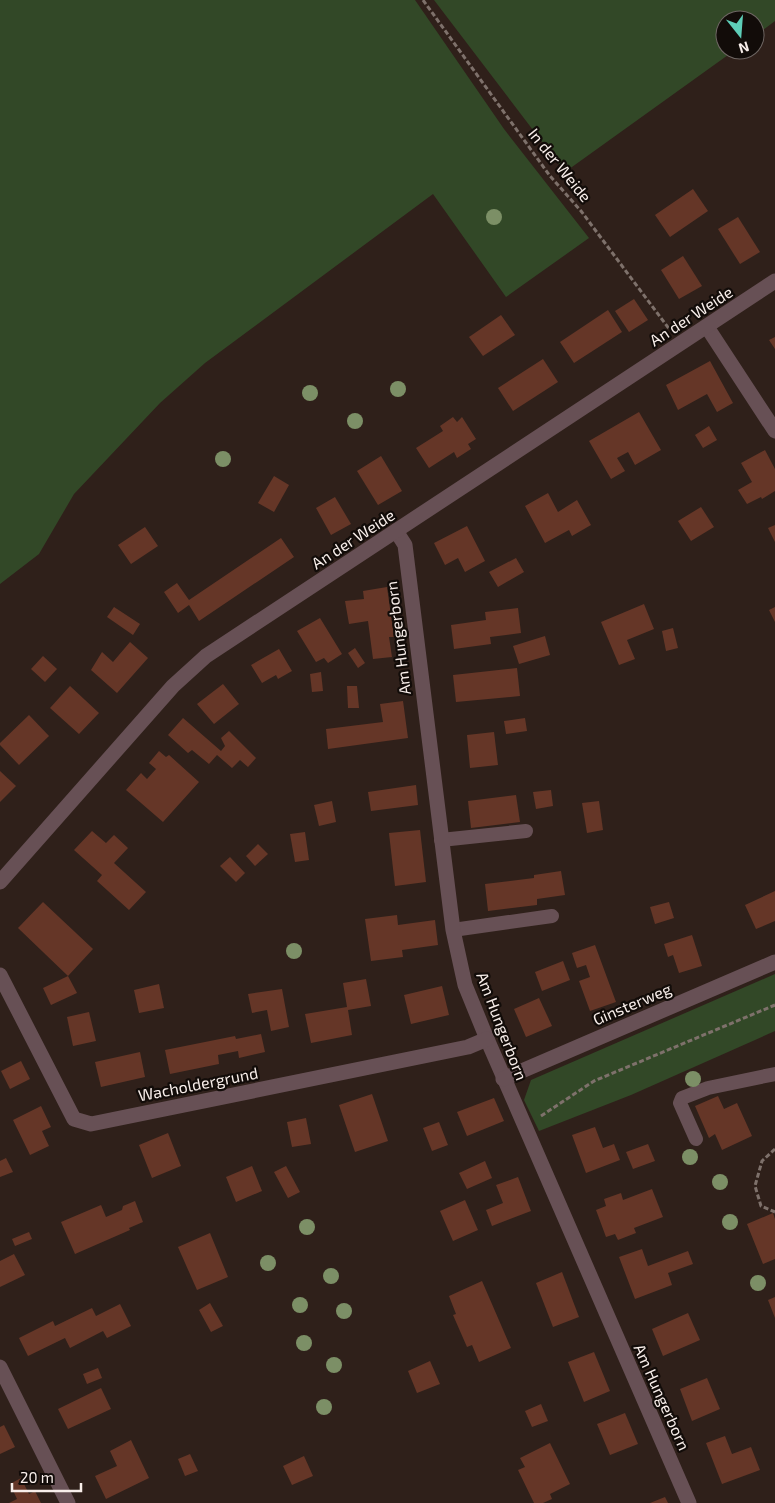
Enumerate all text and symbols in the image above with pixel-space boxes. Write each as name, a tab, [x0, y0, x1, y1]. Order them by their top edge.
north arrow	[715, 10, 765, 60]
text: N	[737, 38, 751, 58]
street label: In der Weide	[525, 124, 596, 205]
street label: An der Weide	[646, 282, 736, 349]
street label: An der Weide	[308, 505, 398, 572]
street label: Am Hungerborn	[381, 580, 414, 696]
street label: Am Hungerborn	[473, 969, 532, 1083]
street label: Ginsterweg	[590, 979, 674, 1029]
street label: Wacholdergrund	[136, 1063, 259, 1104]
street label: Am Hungerborn	[631, 1341, 694, 1453]
scale bar	[12, 1460, 81, 1492]
text: 20 m	[20, 1468, 54, 1486]

